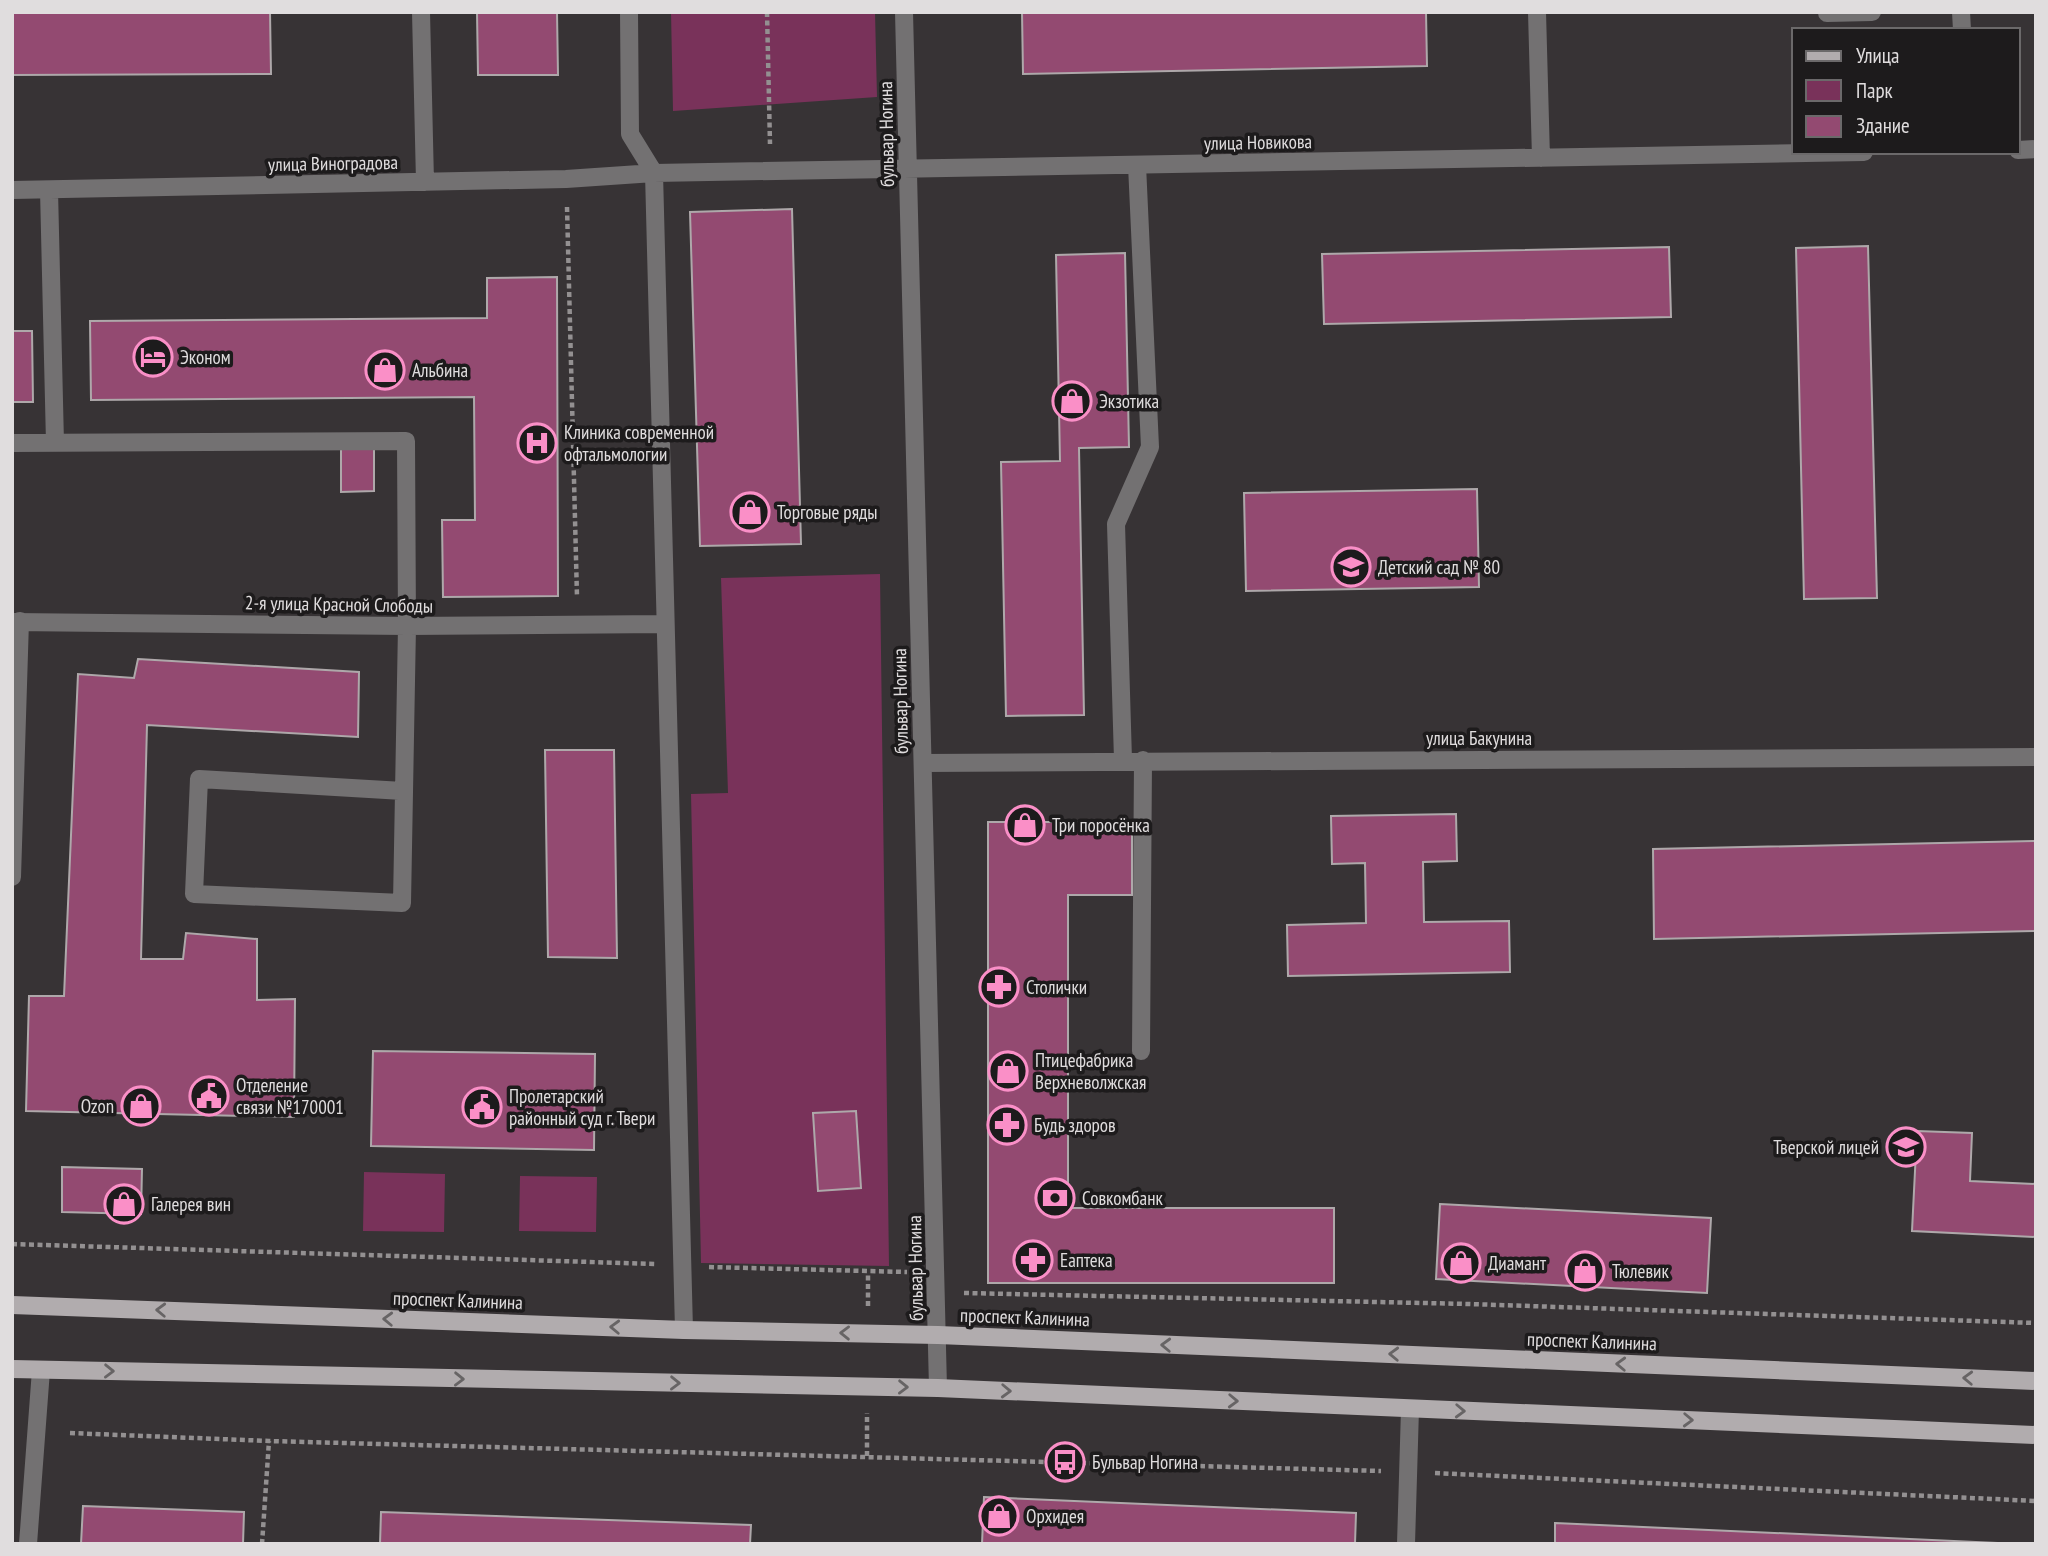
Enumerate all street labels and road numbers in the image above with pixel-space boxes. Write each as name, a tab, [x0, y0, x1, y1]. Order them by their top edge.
street label: бульвар Ногина	[873, 81, 899, 187]
street label: улица Новикова	[1204, 129, 1312, 155]
street label: улица Виноградова	[268, 150, 398, 176]
street label: 2-я улица Красной Слободы	[245, 590, 433, 618]
street label: бульвар Ногина	[887, 648, 913, 754]
street label: улица Бакунина	[1426, 726, 1532, 750]
street label: бульвар Ногина	[902, 1215, 928, 1321]
street label: проспект Калинина	[393, 1286, 523, 1314]
street label: проспект Калинина	[960, 1303, 1090, 1331]
street label: проспект Калинина	[1527, 1327, 1657, 1355]

